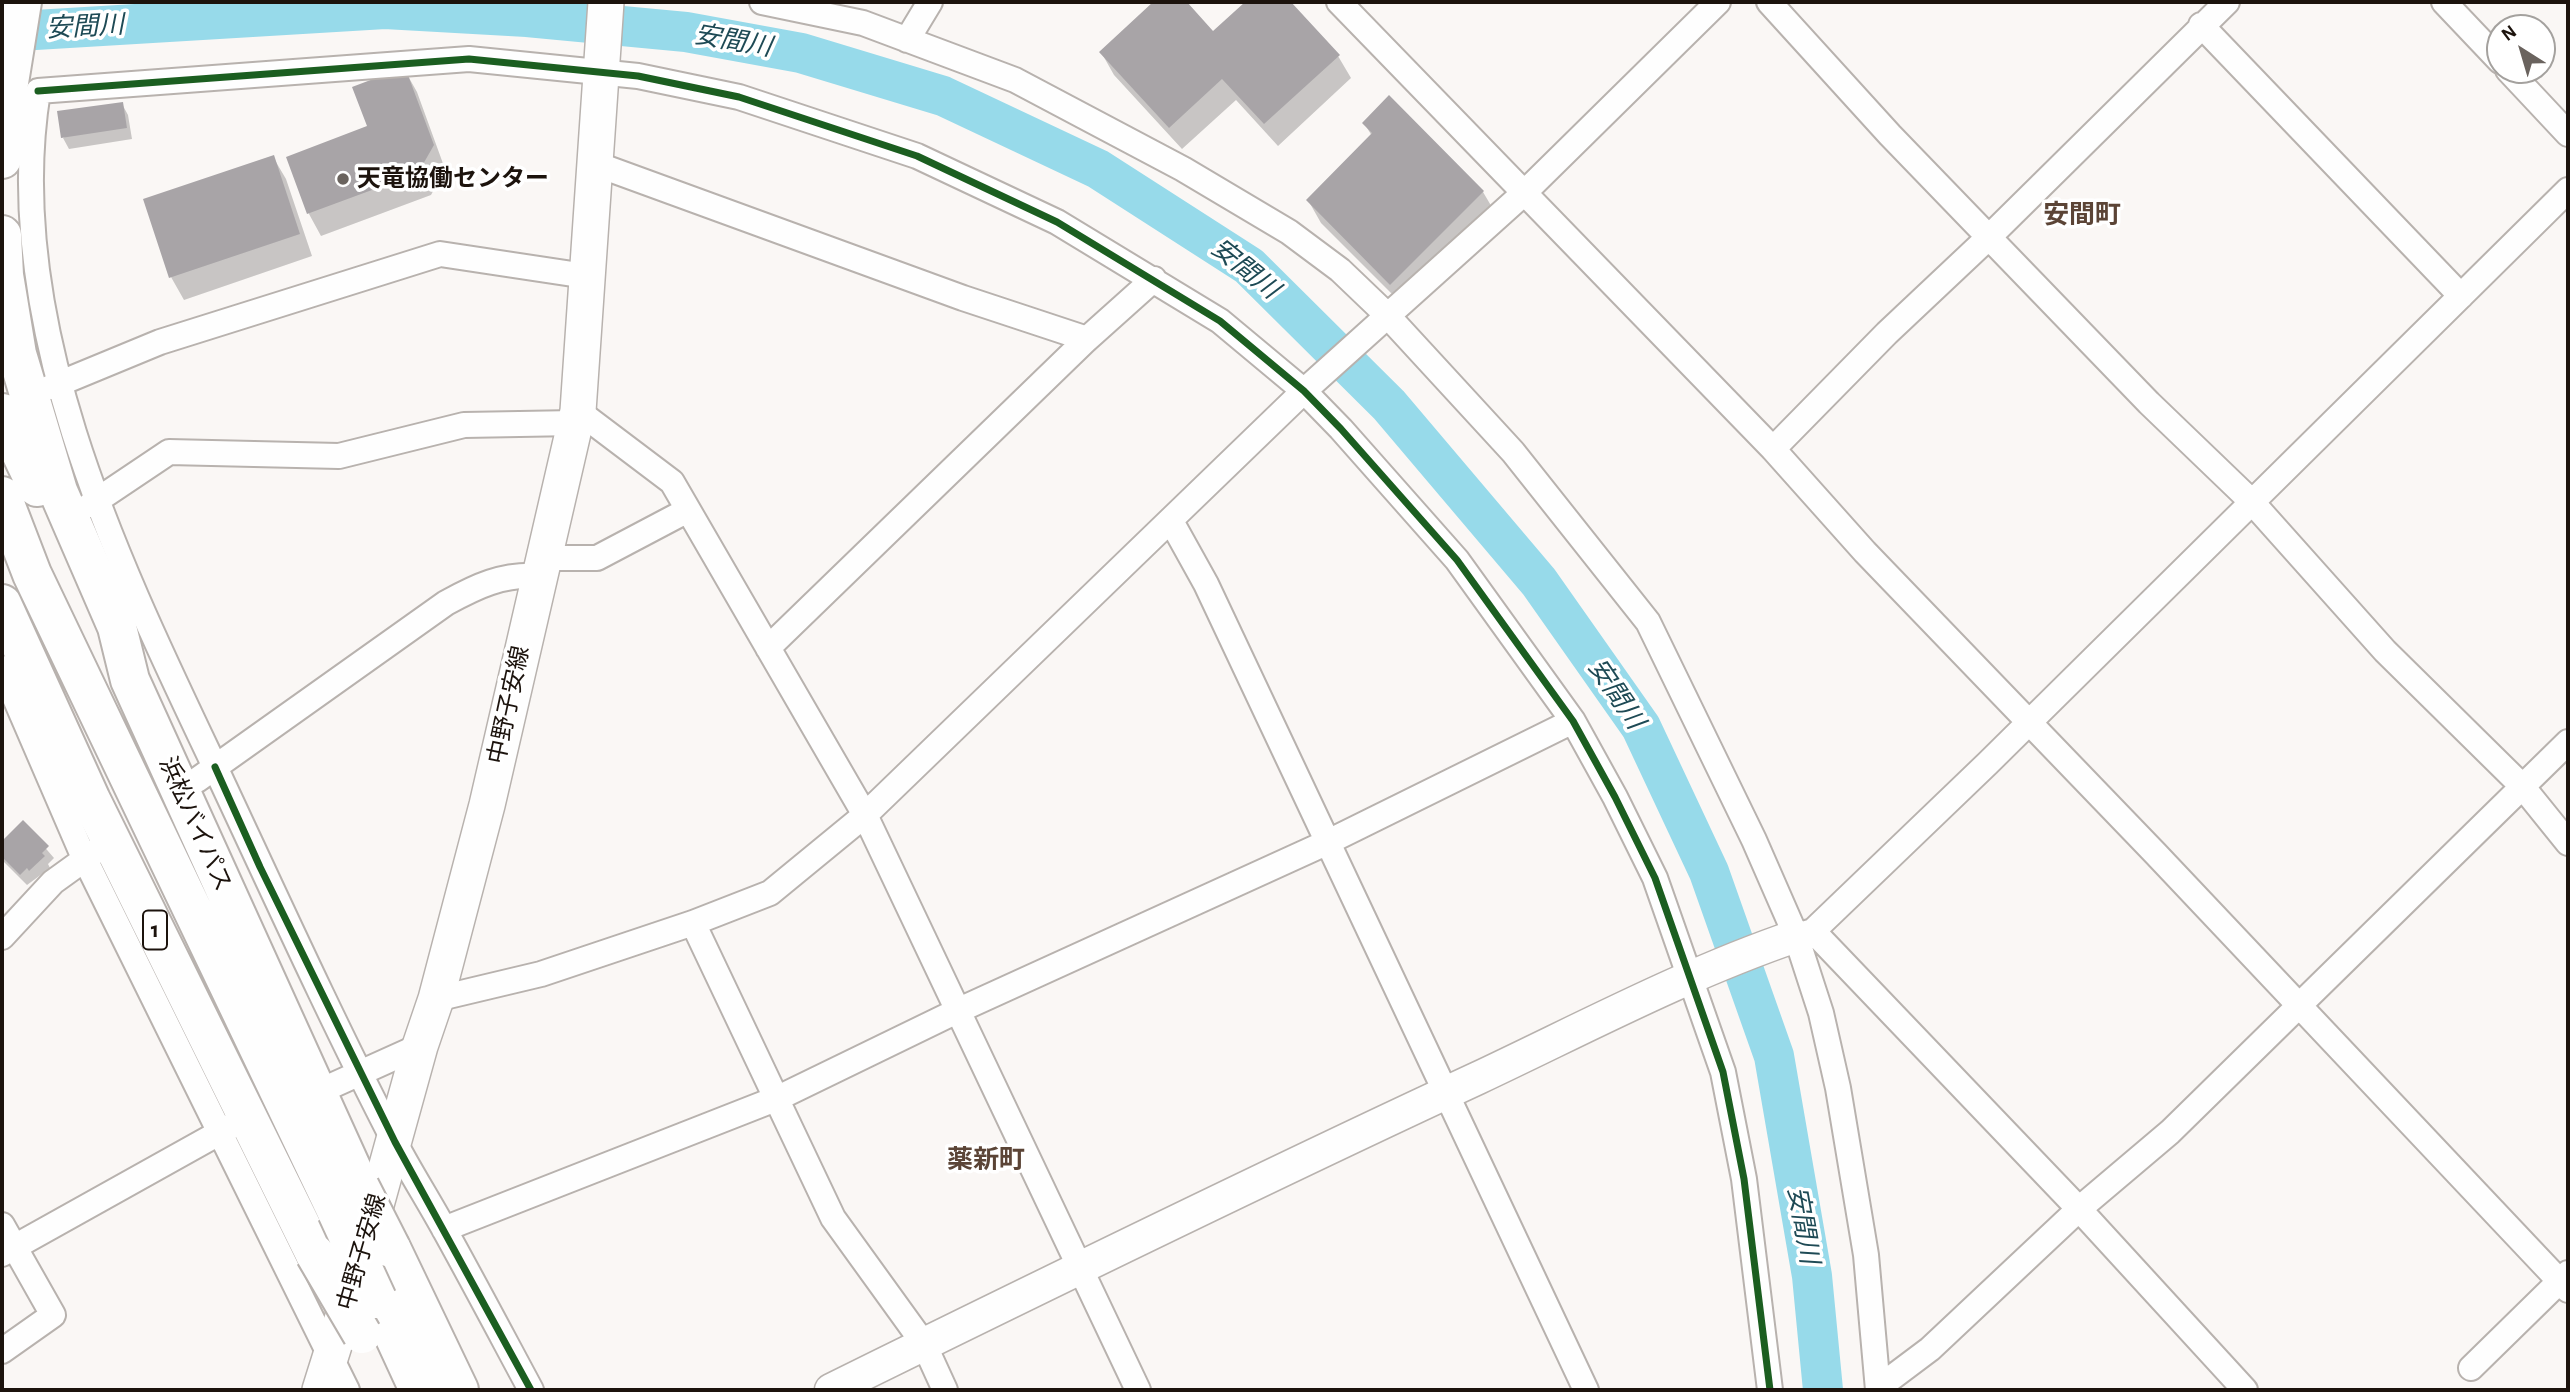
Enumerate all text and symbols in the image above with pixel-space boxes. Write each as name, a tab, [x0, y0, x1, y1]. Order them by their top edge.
water label: 安間川	[45, 9, 125, 45]
north arrow	[2486, 14, 2556, 84]
water label: 安間川	[692, 19, 774, 63]
text: N	[2498, 22, 2520, 45]
place label: 天竜協働センター	[357, 165, 549, 193]
marker: 天竜協働センター	[335, 171, 351, 187]
district label: 安間町	[2043, 199, 2121, 231]
water label: 安間川	[1205, 232, 1285, 306]
street label: 中野子安線	[482, 643, 536, 767]
water label: 安間川	[1581, 653, 1651, 735]
street label: 浜松バイパス	[153, 752, 237, 896]
road number: 1	[143, 911, 167, 950]
district label: 薬新町	[947, 1144, 1025, 1176]
water label: 安間川	[1781, 1184, 1825, 1266]
street label: 中野子安線	[332, 1190, 392, 1314]

